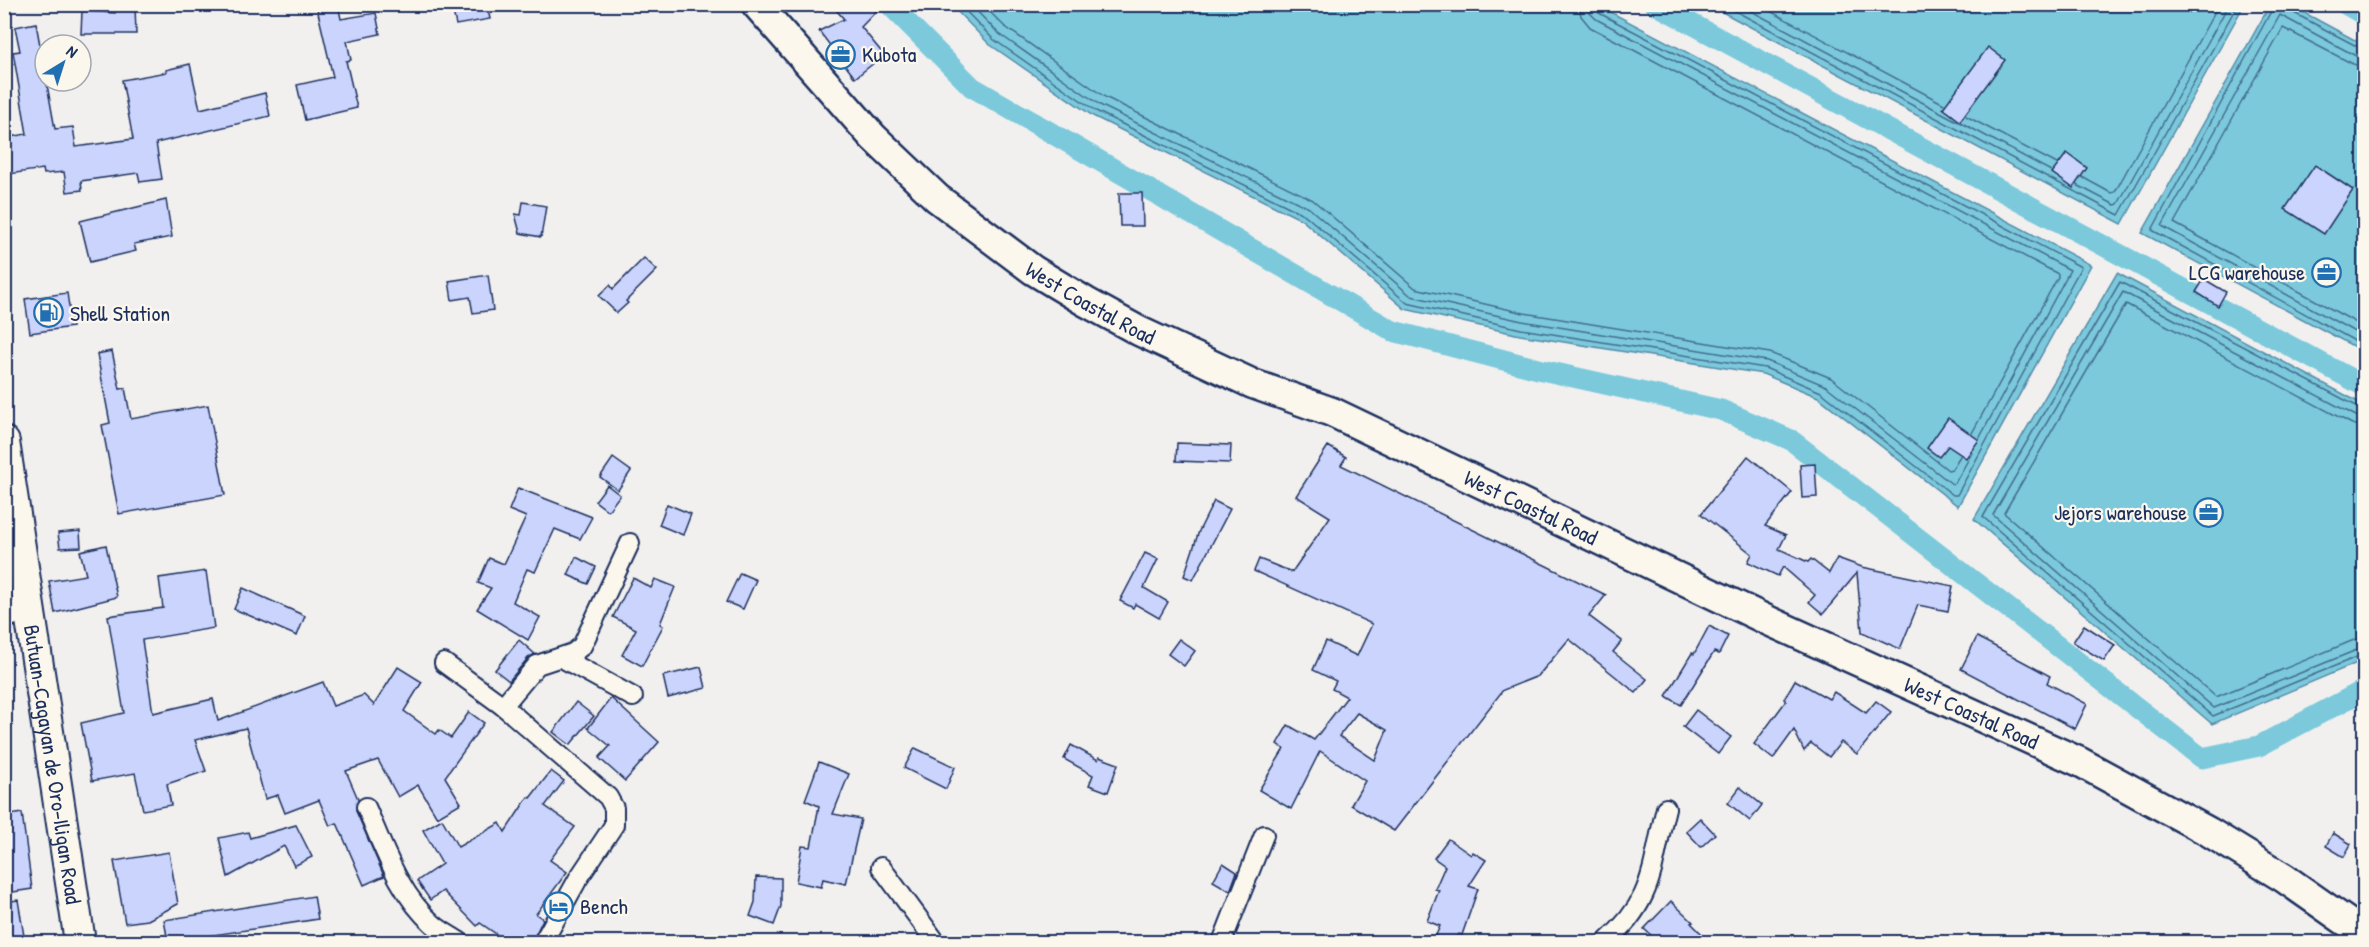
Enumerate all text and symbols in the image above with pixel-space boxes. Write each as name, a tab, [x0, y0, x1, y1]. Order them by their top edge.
north arrow	[33, 33, 93, 93]
office icon: Kubota	[825, 38, 857, 70]
place label: Kubota	[862, 39, 917, 69]
text: N	[62, 40, 83, 63]
street label: West Coastal Road	[1020, 254, 1161, 352]
office icon: LCG warehouse	[2310, 256, 2342, 288]
place label: LCG warehouse	[2189, 257, 2305, 287]
fuel station icon: Shell Station	[33, 297, 65, 329]
place label: Shell Station	[70, 298, 170, 328]
street label: West Coastal Road	[1459, 462, 1603, 552]
office icon: Jejors warehouse	[2192, 496, 2224, 528]
place label: Jejors warehouse	[2054, 497, 2187, 527]
street label: Butuan-Cagayan de Oro-Iligan Road	[17, 622, 89, 906]
street label: West Coastal Road	[1899, 669, 2044, 756]
hotel icon: Bench	[543, 890, 575, 922]
place label: Bench	[580, 891, 628, 921]

